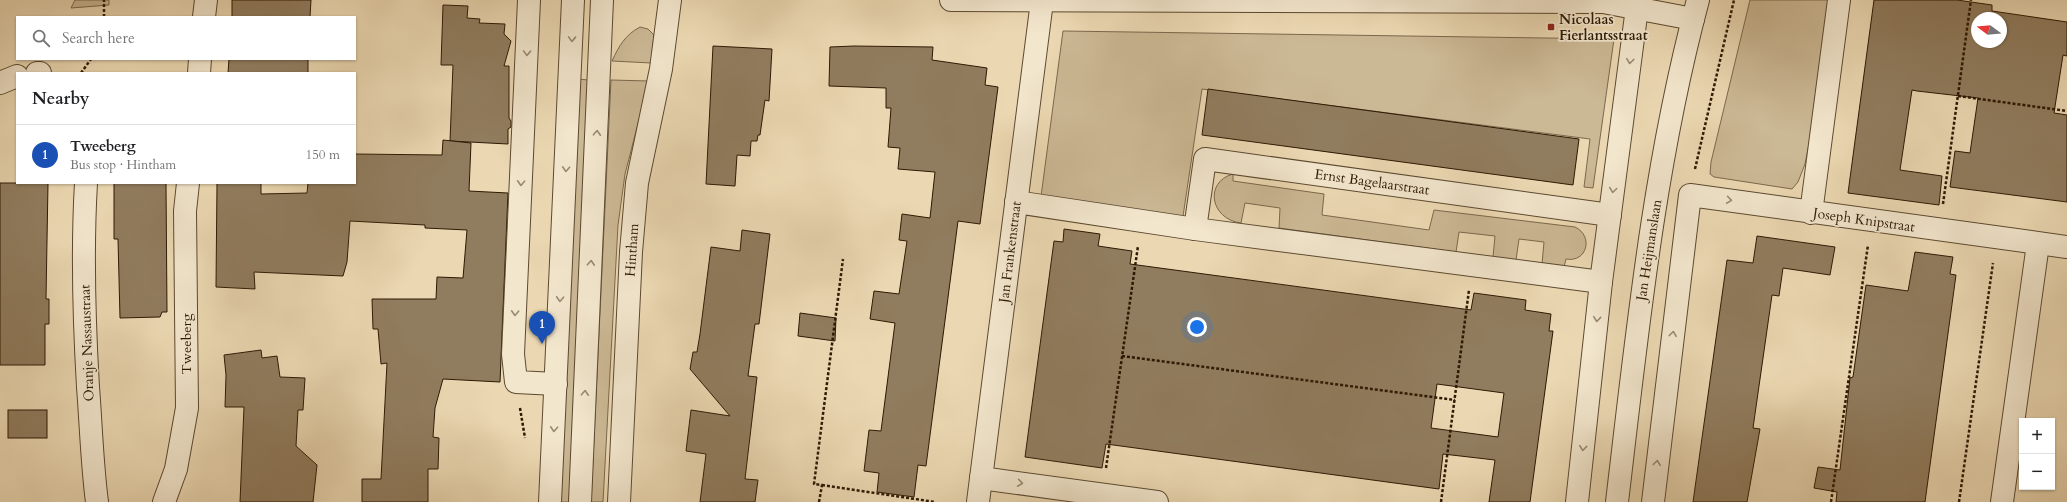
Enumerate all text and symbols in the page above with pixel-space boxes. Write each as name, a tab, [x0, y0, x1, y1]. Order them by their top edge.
place label: Nicolaas Fierlantsstraat	[1559, 10, 1648, 45]
north arrow	[1971, 12, 2007, 48]
search box	[16, 16, 356, 60]
marker: Nicolaas Fierlantsstraat	[1546, 22, 1556, 32]
icon: search	[30, 27, 52, 49]
text: Search here	[62, 28, 135, 48]
one-way arrow	[568, 36, 576, 42]
one-way arrow	[523, 50, 531, 56]
one-way arrow	[1626, 58, 1635, 64]
text: Nearby	[32, 87, 89, 110]
one-way arrow	[593, 130, 602, 136]
text: Tweeberg	[70, 136, 136, 156]
text: 1	[42, 146, 48, 164]
text: 150 m	[306, 146, 340, 164]
text: Bus stop · Hintham	[70, 156, 176, 174]
street label: Ernst Bagelaarstraat	[1313, 165, 1431, 200]
one-way arrow	[562, 166, 571, 172]
one-way arrow	[517, 180, 525, 186]
one-way arrow	[1609, 187, 1618, 193]
one-way arrow	[1726, 195, 1732, 204]
street label: Jan Heijmanslaan	[1631, 198, 1666, 304]
street label: Jan Frankenstraat	[994, 200, 1026, 306]
street label: Joseph Knipstraat	[1810, 203, 1917, 237]
street label: Hintham	[621, 222, 643, 277]
one-way arrow	[587, 260, 596, 266]
street label: Oranje Nassaustraat	[75, 284, 99, 402]
one-way arrow	[556, 296, 564, 302]
one-way arrow	[511, 310, 519, 316]
pin: 1	[529, 311, 555, 344]
street label: Tweeberg	[177, 313, 196, 375]
one-way arrow	[1593, 316, 1602, 322]
your location	[1187, 317, 1207, 337]
one-way arrow	[1668, 331, 1677, 337]
one-way arrow	[581, 390, 590, 396]
map controls	[2019, 418, 2055, 490]
button: +	[2019, 418, 2055, 454]
one-way arrow	[549, 426, 558, 432]
one-way arrow	[1579, 445, 1588, 451]
button: −	[2019, 454, 2055, 490]
one-way arrow	[1653, 460, 1662, 466]
one-way arrow	[1017, 478, 1023, 487]

